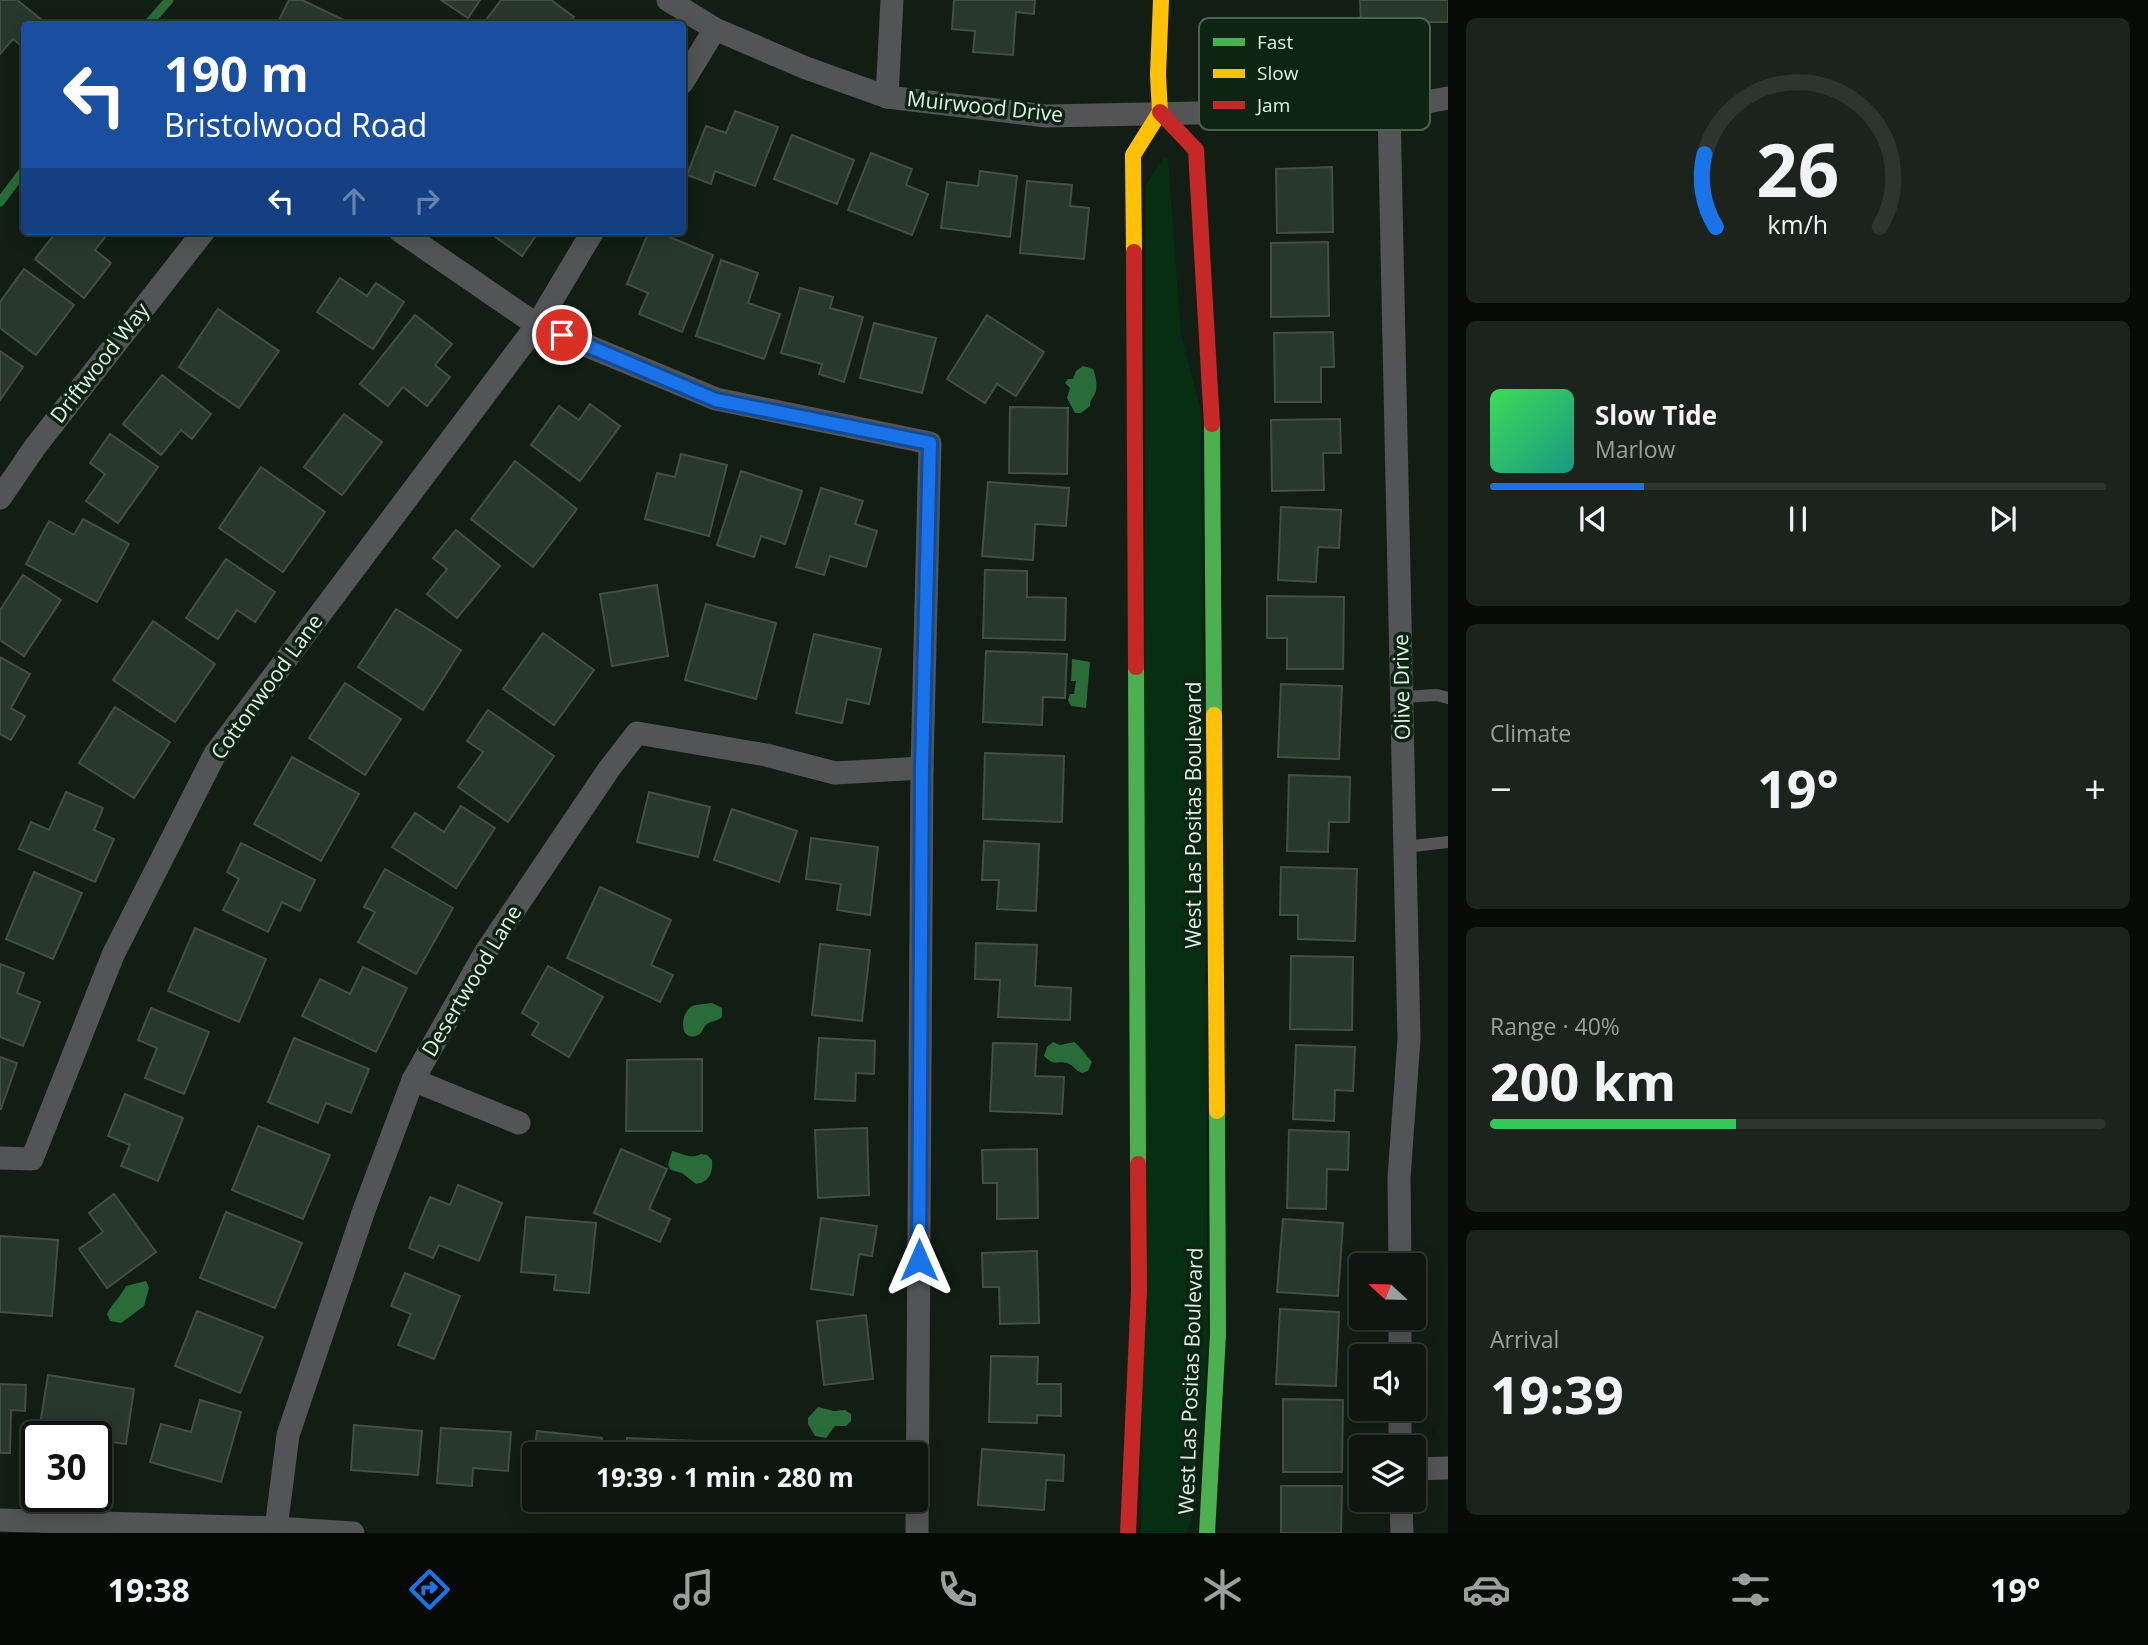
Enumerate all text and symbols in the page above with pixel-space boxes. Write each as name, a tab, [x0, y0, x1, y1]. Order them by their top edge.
legend	[1199, 18, 1430, 130]
text: Fast	[1257, 29, 1293, 55]
text: 190 m	[164, 40, 309, 106]
icon: left	[49, 49, 140, 140]
text: Slow	[1257, 60, 1299, 86]
street label: Muirwood Drive	[906, 84, 1065, 128]
text: Jam	[1255, 92, 1290, 118]
text: Bristolwood Road	[164, 103, 427, 146]
text: 26	[1756, 119, 1840, 218]
icon: left	[262, 182, 300, 220]
icon: ahead	[335, 182, 373, 220]
icon: right	[408, 182, 446, 220]
text: km/h	[1768, 206, 1828, 240]
street label: Driftwood Way	[44, 296, 155, 428]
pin	[532, 305, 592, 365]
icon: arrive	[543, 316, 581, 354]
text: Slow Tide	[1595, 397, 1717, 433]
text: Marlow	[1595, 433, 1675, 465]
icon: previous	[1574, 500, 1612, 538]
icon: pause	[1779, 500, 1817, 538]
icon: next	[1984, 500, 2022, 538]
street label: Cottonwood Lane	[204, 608, 329, 765]
street label: Olive Drive	[1386, 634, 1416, 740]
street label: West Las Positas Boulevard	[1179, 681, 1207, 949]
text: Climate	[1490, 717, 1571, 749]
text: 19°	[1757, 752, 1839, 823]
text: −	[1490, 762, 1512, 814]
text: +	[2084, 762, 2106, 814]
street label: Desertwood Lane	[415, 900, 527, 1061]
text: Range · 40%	[1490, 1010, 1620, 1042]
text: 200 km	[1490, 1045, 1676, 1116]
position arrow	[882, 1223, 956, 1297]
street label: West Las Positas Boulevard	[1171, 1247, 1209, 1515]
north arrow	[1349, 1253, 1426, 1330]
map controls	[1349, 1253, 1426, 1512]
text: Arrival	[1490, 1323, 1559, 1355]
button: sound	[1349, 1344, 1426, 1421]
text: 19:39	[1490, 1358, 1624, 1429]
speed limit sign: 30	[21, 1421, 112, 1512]
button: layers	[1349, 1435, 1426, 1512]
text: 19:39 · 1 min · 280 m	[596, 1459, 854, 1495]
icon: directions	[405, 1565, 454, 1614]
icon: music	[669, 1565, 718, 1614]
icon: phone	[933, 1565, 982, 1614]
icon: climate	[1198, 1565, 1247, 1614]
icon: car	[1462, 1565, 1511, 1614]
icon: filters	[1726, 1565, 1775, 1614]
text: 19:38	[108, 1568, 190, 1611]
text: 19°	[1990, 1568, 2040, 1611]

